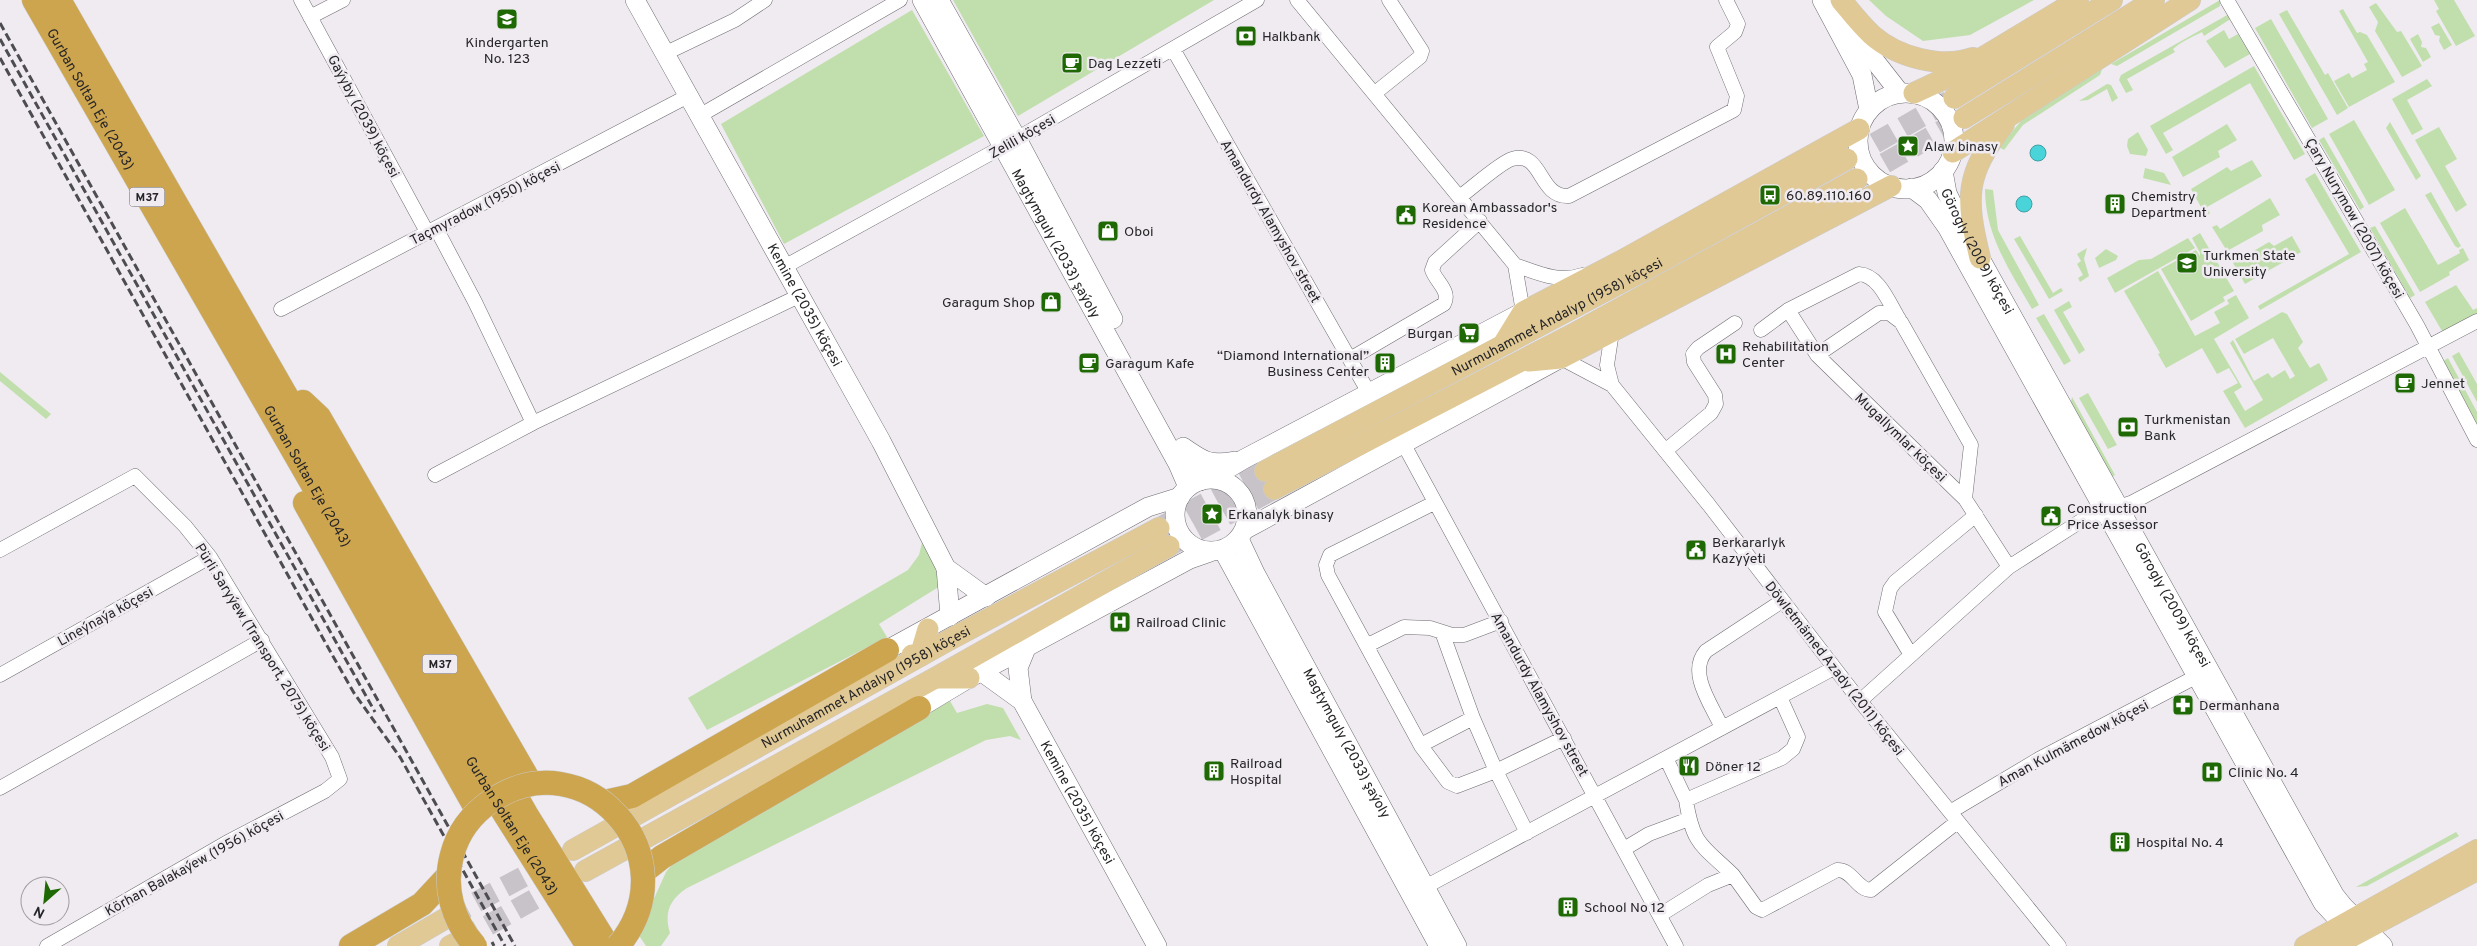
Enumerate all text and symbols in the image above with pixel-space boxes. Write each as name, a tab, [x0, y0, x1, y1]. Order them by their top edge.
school or university icon: Kindergarten No. 123	[495, 7, 519, 31]
bank icon: Halkbank	[1234, 24, 1258, 48]
street label: Gurban Soltan Eje (2043)	[42, 26, 137, 173]
place label: Halkbank	[1262, 29, 1321, 46]
place label: Kindergarten No. 123	[465, 35, 549, 68]
cafe icon: Dag Lezzeti	[1060, 51, 1084, 75]
street label: Gaýyby (2039) köçesi	[323, 52, 402, 181]
place label: Dag Lezzeti	[1088, 56, 1161, 73]
street label: Zelili köçesi	[987, 112, 1059, 163]
place icon: Alaw binasy	[1896, 134, 1920, 158]
street label: Çary Nurymow (2007) köçesi	[2301, 135, 2407, 302]
street label: Amandurdy Alamyshov street	[1216, 137, 1323, 306]
place label: Alaw binasy	[1924, 139, 1998, 156]
street label: Taçmyradow (1950) köçesi	[408, 159, 564, 250]
street label: Magtymguly (2033) şaýoly	[1007, 167, 1103, 322]
bus stop icon: 60.89.110.160	[1758, 183, 1782, 207]
street label: Görogly (2009) köçesi	[1936, 186, 2017, 318]
road number: M37	[130, 188, 164, 206]
place label: 60.89.110.160	[1786, 188, 1871, 205]
place label: Chemistry Department	[2131, 189, 2207, 222]
building icon: Chemistry Department	[2103, 192, 2127, 216]
place label: Korean Ambassador's Residence	[1422, 200, 1557, 233]
public building icon: Korean Ambassador's Residence	[1394, 203, 1418, 227]
shop icon: Oboi	[1096, 219, 1120, 243]
place label: Oboi	[1124, 224, 1154, 241]
street label: Kemine (2035) köçesi	[763, 241, 845, 370]
place label: Turkmen State University	[2203, 248, 2296, 281]
school or university icon: Turkmen State University	[2175, 251, 2199, 275]
street label: Nurmuhammet Andalyp (1958) köçesi	[1449, 255, 1666, 381]
shop icon: Garagum Shop	[1039, 290, 1063, 314]
place label: Garagum Shop	[942, 295, 1035, 312]
supermarket icon: Burgan	[1457, 321, 1481, 345]
place label: Burgan	[1407, 326, 1453, 343]
place label: Rehabilitation Center	[1742, 339, 1829, 372]
hospital icon: Rehabilitation Center	[1714, 342, 1738, 366]
place label: “Diamond International” Business Center	[1217, 348, 1370, 381]
cafe icon: Garagum Kafe	[1077, 351, 1101, 375]
building icon: “Diamond International” Business Center	[1373, 351, 1397, 375]
place label: Garagum Kafe	[1105, 356, 1194, 373]
cafe icon: Jennet	[2393, 371, 2417, 395]
place label: Jennet	[2421, 376, 2465, 393]
street label: Mugallymlar köçesi	[1851, 390, 1949, 486]
street label: Gurban Soltan Eje (2043)	[259, 403, 354, 551]
place label: Turkmenistan Bank	[2144, 412, 2231, 445]
bank icon: Turkmenistan Bank	[2116, 415, 2140, 439]
place label: Construction Price Assessor	[2067, 501, 2159, 534]
place icon: Erkanalyk binasy	[1200, 502, 1224, 526]
public building icon: Construction Price Assessor	[2039, 504, 2063, 528]
place label: Erkanalyk binasy	[1228, 507, 1334, 524]
place label: Berkararlyk Kazyýeti	[1712, 535, 1786, 568]
public building icon: Berkararlyk Kazyýeti	[1684, 538, 1708, 562]
street label: Görogly (2009) köçesi	[2130, 540, 2213, 671]
street label: Pürli Saryýew (Transport, 2075) köçesi	[190, 541, 333, 755]
street label: Döwletmämed Azady (2011) köçesi	[1761, 579, 1907, 759]
street label: Lineýnaýa köçesi	[55, 584, 157, 651]
hospital icon: Railroad Clinic	[1108, 610, 1132, 634]
street label: Amandurdy Alamyshov street	[1486, 610, 1591, 780]
place label: Railroad Clinic	[1136, 615, 1226, 632]
street label: Nurmuhammet Andalyp (1958) köçesi	[759, 623, 974, 753]
road number: M37	[422, 654, 458, 674]
street label: Magtymguly (2033) şaýoly	[1298, 666, 1393, 822]
pharmacy icon: Dermanhana	[2171, 693, 2195, 717]
street label: Aman Kulmämedow köçesi	[1995, 697, 2152, 791]
place label: Dermanhana	[2199, 698, 2280, 715]
street label: Kemine (2035) köçesi	[1036, 738, 1117, 868]
street label: Gurban Soltan Eje (2043)	[461, 754, 561, 899]
restaurant icon: Döner 12	[1677, 754, 1701, 778]
place label: Railroad Hospital	[1230, 756, 1282, 789]
building icon: Railroad Hospital	[1202, 759, 1226, 783]
place label: Döner 12	[1705, 759, 1761, 776]
hospital icon: Clinic No. 4	[2200, 760, 2224, 784]
place label: Clinic No. 4	[2228, 765, 2299, 782]
street label: Körhan Balakaýew (1956) köçesi	[102, 808, 287, 921]
building icon: Hospital No. 4	[2108, 830, 2132, 854]
place label: Hospital No. 4	[2136, 835, 2224, 852]
north arrow	[20, 876, 70, 926]
building icon: School No 12	[1556, 895, 1580, 919]
place label: School No 12	[1584, 900, 1665, 917]
text: N	[31, 901, 48, 921]

